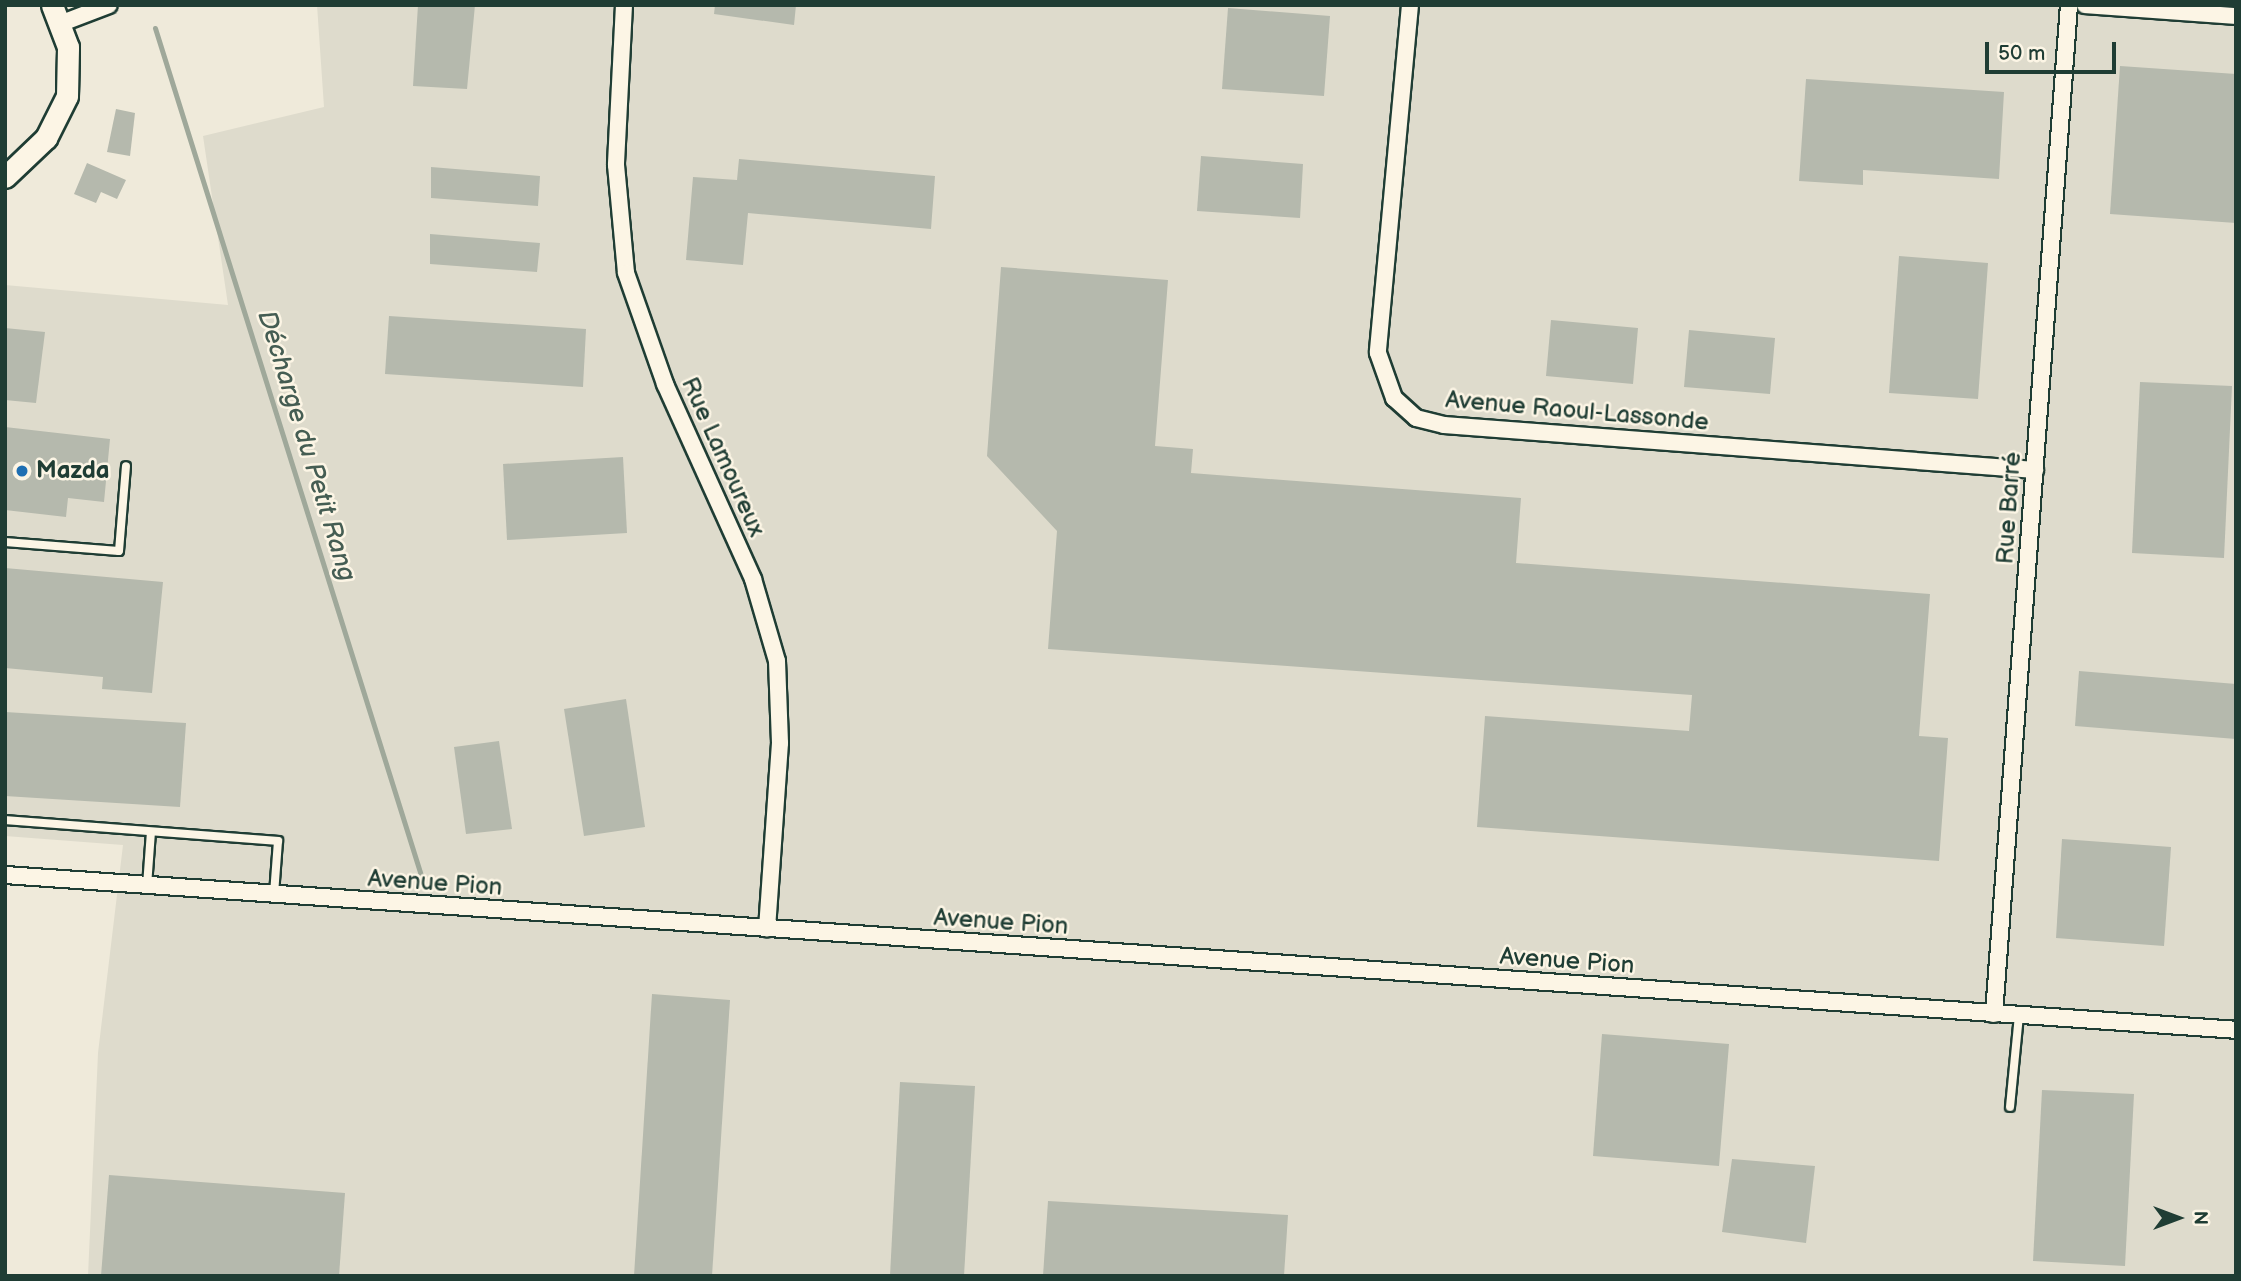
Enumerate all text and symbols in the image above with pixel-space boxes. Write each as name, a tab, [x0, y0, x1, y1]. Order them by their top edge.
scale bar	[1989, 28, 2120, 72]
text: 50 m	[1998, 41, 2045, 66]
water label: Décharge du Petit Rang	[250, 307, 362, 585]
street label: Rue Lamoureux	[675, 373, 771, 541]
street label: Avenue Raoul-Lassonde	[1444, 385, 1710, 437]
street label: Rue Barré	[1991, 451, 2027, 565]
place label: Mazda	[36, 457, 110, 485]
marker: Mazda	[14, 463, 30, 479]
street label: Avenue Pion	[367, 864, 503, 902]
street label: Avenue Pion	[933, 903, 1069, 941]
street label: Avenue Pion	[1499, 942, 1635, 980]
north arrow	[2143, 1183, 2213, 1253]
text: N	[2188, 1211, 2211, 1225]

